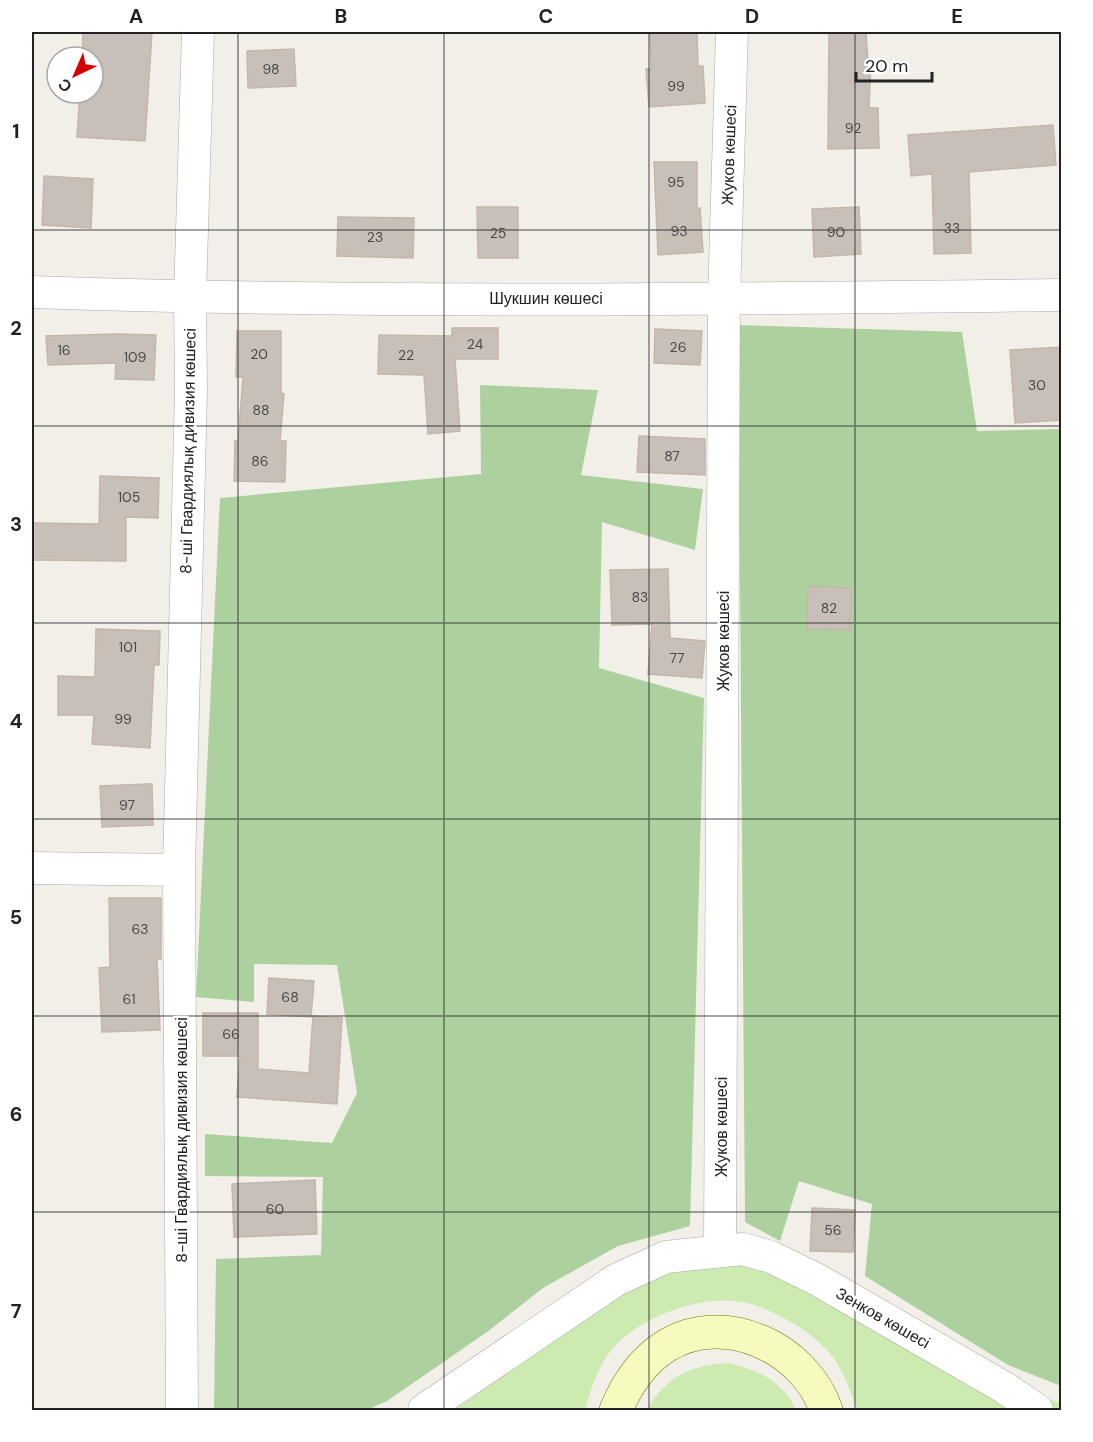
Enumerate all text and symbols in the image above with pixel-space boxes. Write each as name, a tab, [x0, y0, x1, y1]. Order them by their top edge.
text: A	[129, 3, 143, 29]
text: B	[335, 3, 347, 29]
text: C	[539, 3, 553, 29]
text: D	[745, 3, 759, 29]
text: E	[951, 3, 963, 29]
north arrow	[45, 45, 105, 105]
scale bar	[856, 45, 932, 83]
text: 20 m	[865, 54, 908, 78]
house number: 98	[262, 60, 280, 78]
text: С	[53, 74, 76, 97]
house number: 99	[667, 77, 685, 95]
street label: Жуков көшесі	[717, 104, 741, 206]
text: 1	[12, 118, 20, 144]
house number: 92	[845, 119, 861, 137]
house number: 95	[667, 173, 685, 191]
house number: 33	[944, 219, 960, 237]
house number: 93	[671, 222, 687, 240]
house number: 90	[827, 223, 845, 241]
house number: 25	[490, 224, 506, 242]
house number: 23	[367, 228, 383, 246]
street label: Шукшин көшесі	[489, 288, 603, 309]
text: 2	[10, 315, 22, 341]
street label: 8-ші Гвардиялық дивизия көшесі	[175, 328, 201, 574]
house number: 24	[467, 335, 484, 353]
house number: 26	[670, 338, 686, 356]
house number: 16	[57, 341, 71, 359]
house number: 20	[250, 345, 268, 363]
house number: 22	[398, 346, 414, 364]
house number: 109	[124, 348, 147, 366]
house number: 30	[1028, 376, 1046, 394]
house number: 88	[252, 401, 270, 419]
house number: 87	[664, 447, 680, 465]
house number: 86	[251, 452, 269, 470]
house number: 105	[118, 488, 140, 506]
text: 3	[10, 511, 22, 537]
house number: 83	[632, 588, 648, 606]
street label: Жуков көшесі	[713, 591, 734, 691]
house number: 82	[821, 599, 837, 617]
house number: 101	[119, 638, 137, 656]
house number: 77	[670, 649, 684, 667]
text: 4	[10, 708, 23, 734]
house number: 99	[114, 710, 132, 728]
house number: 97	[119, 796, 135, 814]
text: 5	[10, 904, 22, 930]
house number: 63	[131, 920, 149, 938]
house number: 68	[281, 988, 299, 1006]
house number: 61	[122, 990, 136, 1008]
street label: 8-ші Гвардиялық дивизия көшесі	[171, 1017, 192, 1263]
house number: 66	[222, 1025, 240, 1043]
street label: Жуков көшесі	[711, 1077, 732, 1177]
text: 6	[10, 1101, 22, 1127]
house number: 60	[266, 1200, 284, 1218]
house number: 56	[824, 1221, 842, 1239]
street label: Зенков көшесі	[832, 1283, 934, 1353]
text: 7	[11, 1298, 22, 1324]

